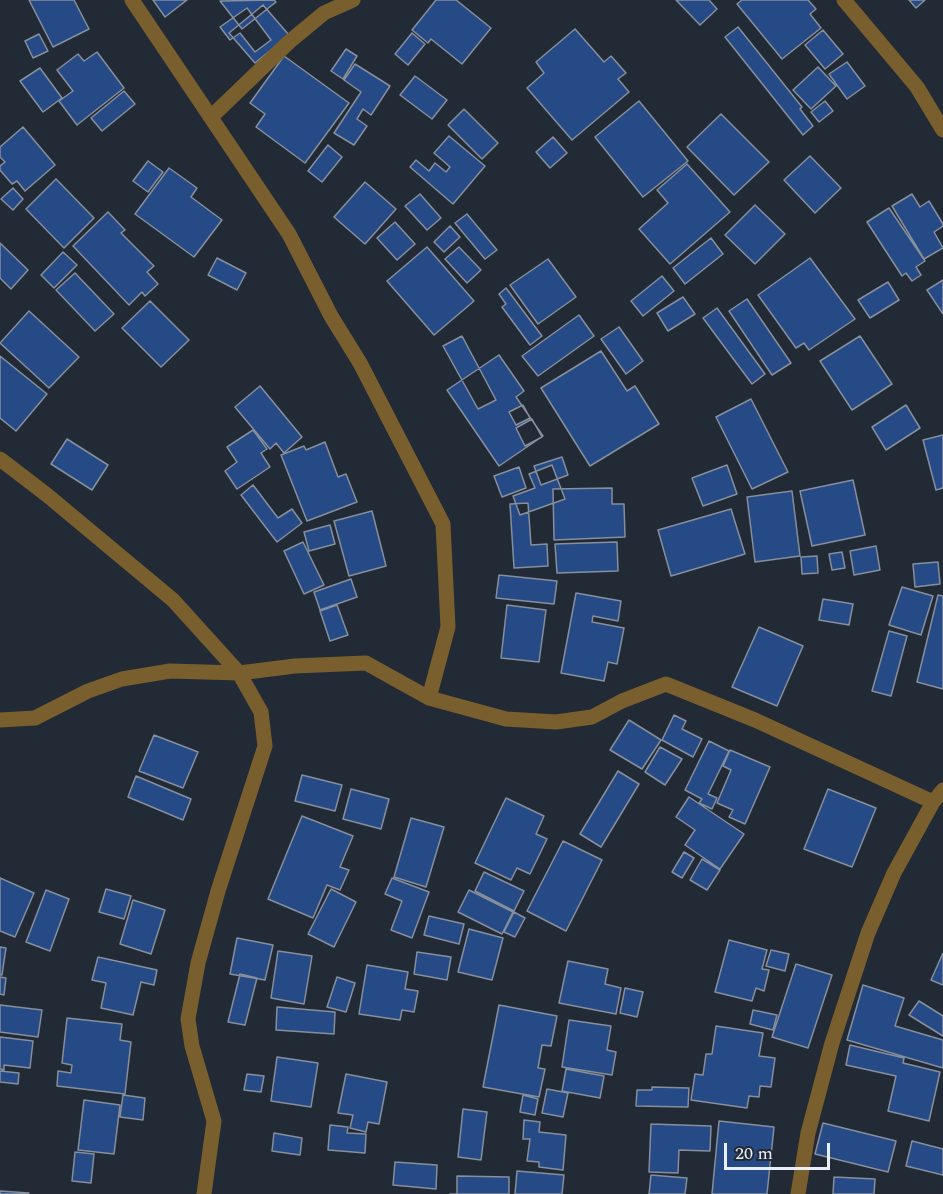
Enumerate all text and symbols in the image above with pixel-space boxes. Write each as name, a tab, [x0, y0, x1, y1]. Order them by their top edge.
scale bar	[727, 1131, 834, 1169]
text: 20 m	[735, 1140, 773, 1167]

